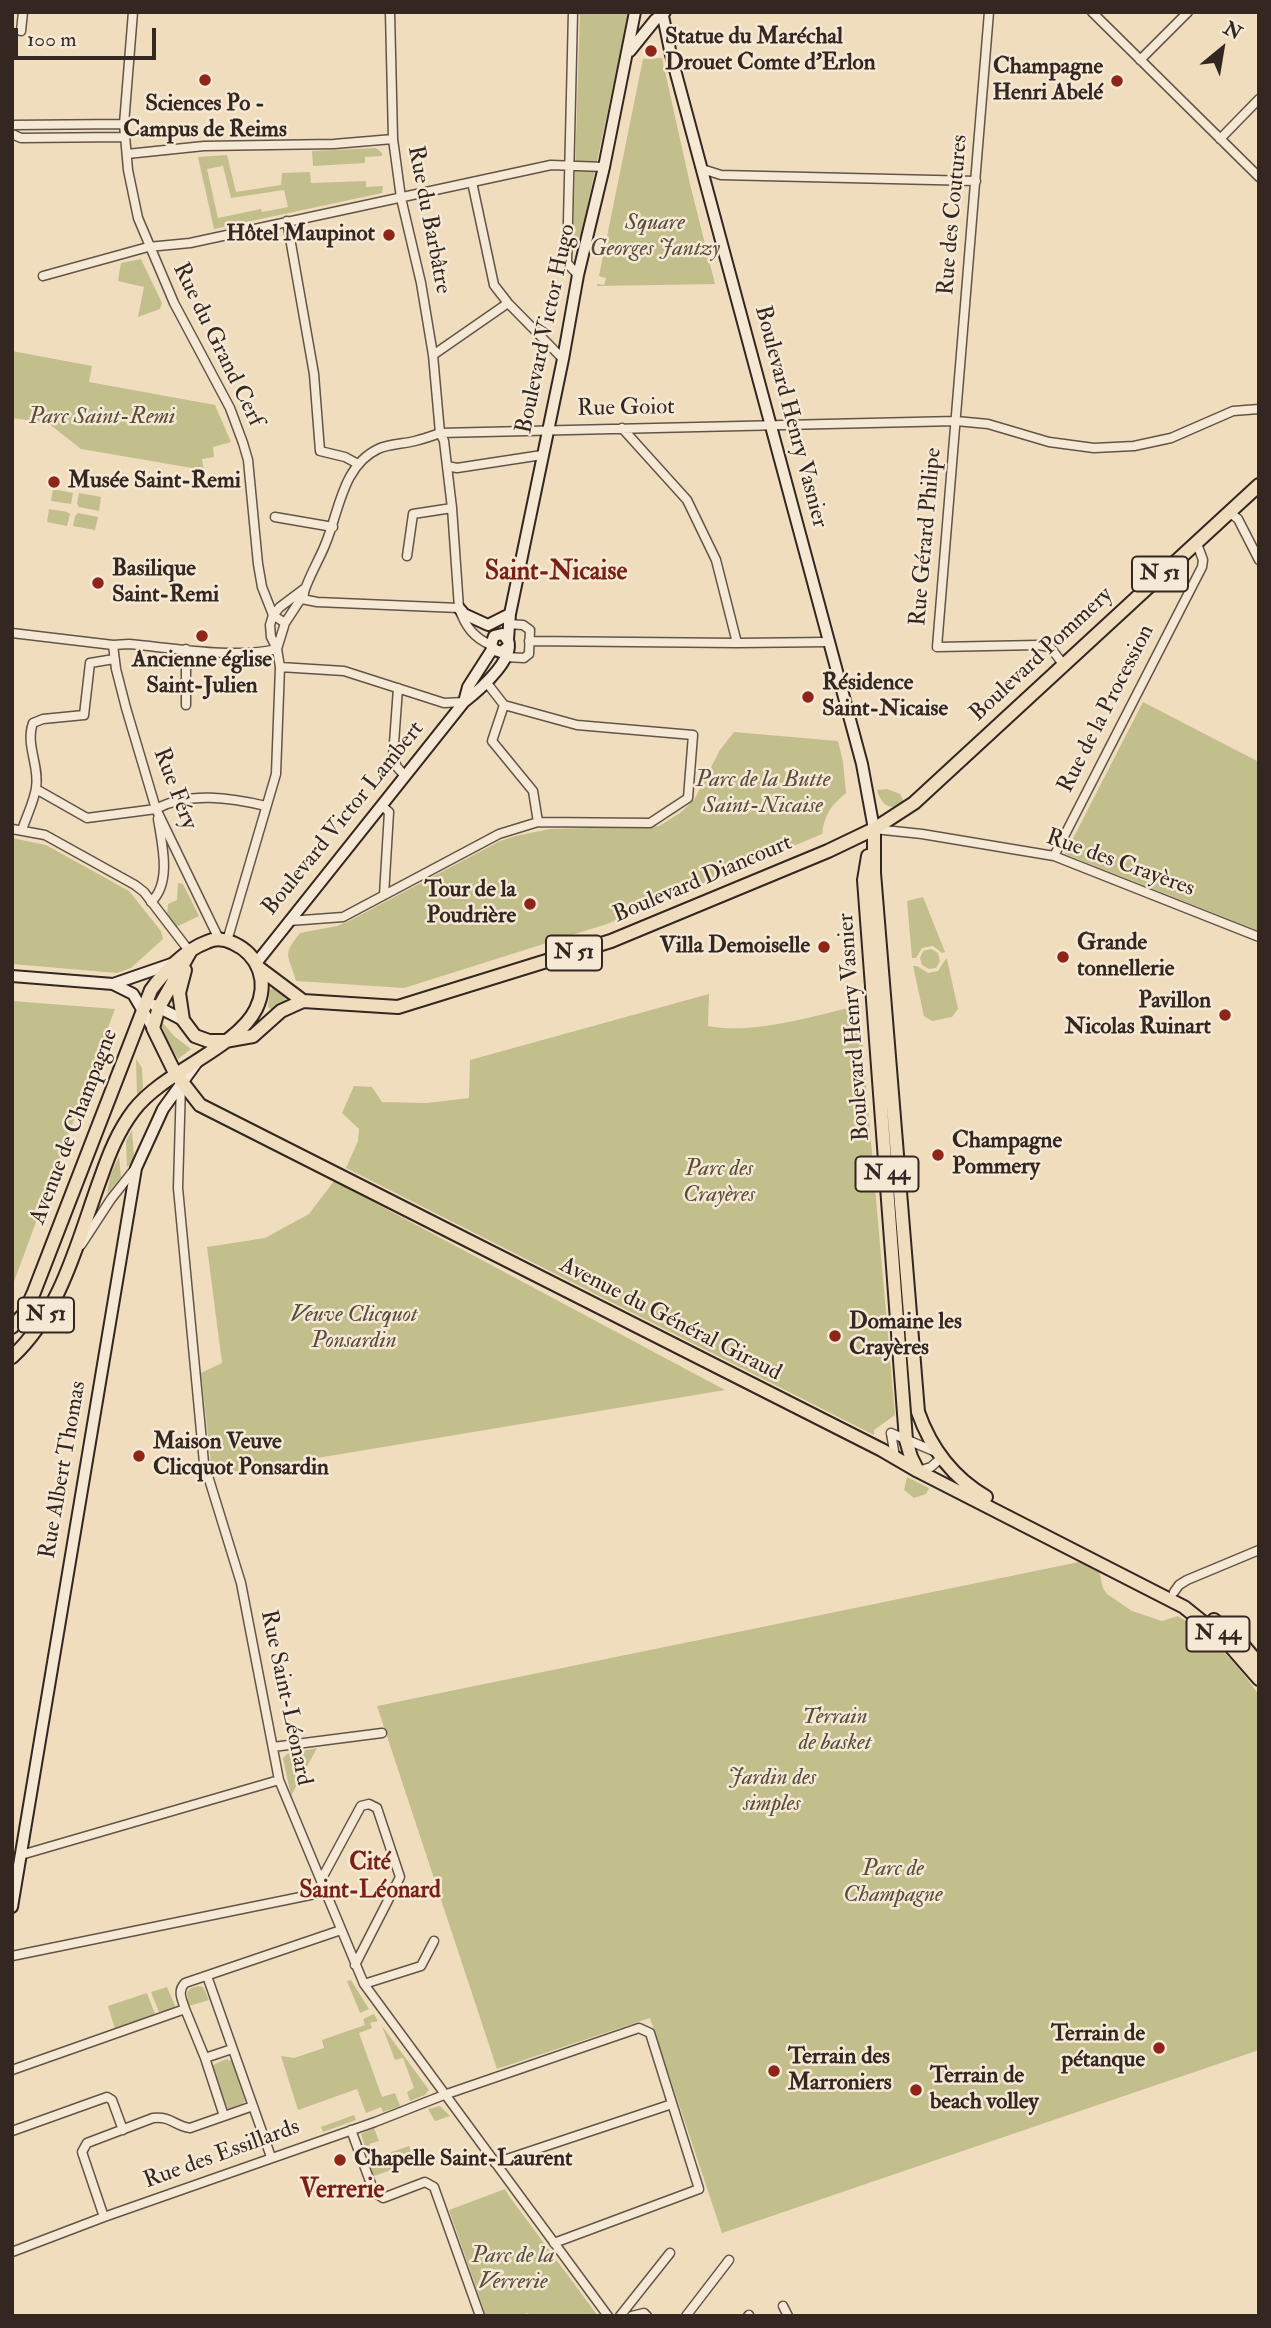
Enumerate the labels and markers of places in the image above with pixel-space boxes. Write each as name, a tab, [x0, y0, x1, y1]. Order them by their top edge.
place label: Statue du Maréchal Drouet Comte d'Erlon	[665, 24, 875, 78]
marker: Statue du Maréchal Drouet Comte d'Erlon	[643, 43, 659, 59]
place label: Champagne Henri Abelé	[992, 54, 1103, 108]
marker: Sciences Po - Campus de Reims	[197, 72, 213, 88]
marker: Champagne Henri Abelé	[1109, 73, 1125, 89]
place label: Sciences Po - Campus de Reims	[123, 91, 287, 145]
place label: Hôtel Maupinot	[226, 221, 375, 249]
marker: Hôtel Maupinot	[381, 227, 397, 243]
place label: Musée Saint-Remi	[68, 468, 241, 496]
marker: Musée Saint-Remi	[46, 474, 62, 490]
place label: Basilique Saint-Remi	[112, 556, 219, 610]
marker: Basilique Saint-Remi	[90, 575, 106, 591]
marker: Ancienne église Saint-Julien	[194, 628, 210, 644]
place label: Ancienne église Saint-Julien	[132, 647, 272, 701]
place label: Résidence Saint-Nicaise	[822, 670, 948, 724]
marker: Résidence Saint-Nicaise	[800, 689, 816, 705]
place label: Tour de la Poudrière	[424, 877, 516, 931]
marker: Tour de la Poudrière	[522, 896, 538, 912]
place label: Grande tonnellerie	[1077, 930, 1174, 984]
place label: Villa Demoiselle	[660, 933, 810, 961]
marker: Villa Demoiselle	[816, 939, 832, 955]
marker: Grande tonnellerie	[1055, 949, 1071, 965]
place label: Pavillon Nicolas Ruinart	[1065, 988, 1211, 1042]
marker: Pavillon Nicolas Ruinart	[1217, 1007, 1233, 1023]
place label: Champagne Pommery	[952, 1128, 1062, 1182]
marker: Champagne Pommery	[930, 1147, 946, 1163]
place label: Domaine les Crayères	[849, 1309, 962, 1363]
marker: Domaine les Crayères	[827, 1328, 843, 1344]
place label: Maison Veuve Clicquot Ponsardin	[153, 1429, 329, 1483]
marker: Maison Veuve Clicquot Ponsardin	[131, 1448, 147, 1464]
place label: Terrain de pétanque	[1051, 2021, 1145, 2075]
marker: Terrain de pétanque	[1151, 2040, 1167, 2056]
place label: Terrain des Marroniers	[788, 2044, 892, 2098]
marker: Terrain des Marroniers	[766, 2063, 782, 2079]
place label: Terrain de beach volley	[930, 2063, 1039, 2117]
marker: Terrain de beach volley	[908, 2082, 924, 2098]
place label: Chapelle Saint-Laurent	[354, 2146, 572, 2174]
marker: Chapelle Saint-Laurent	[332, 2152, 348, 2168]

